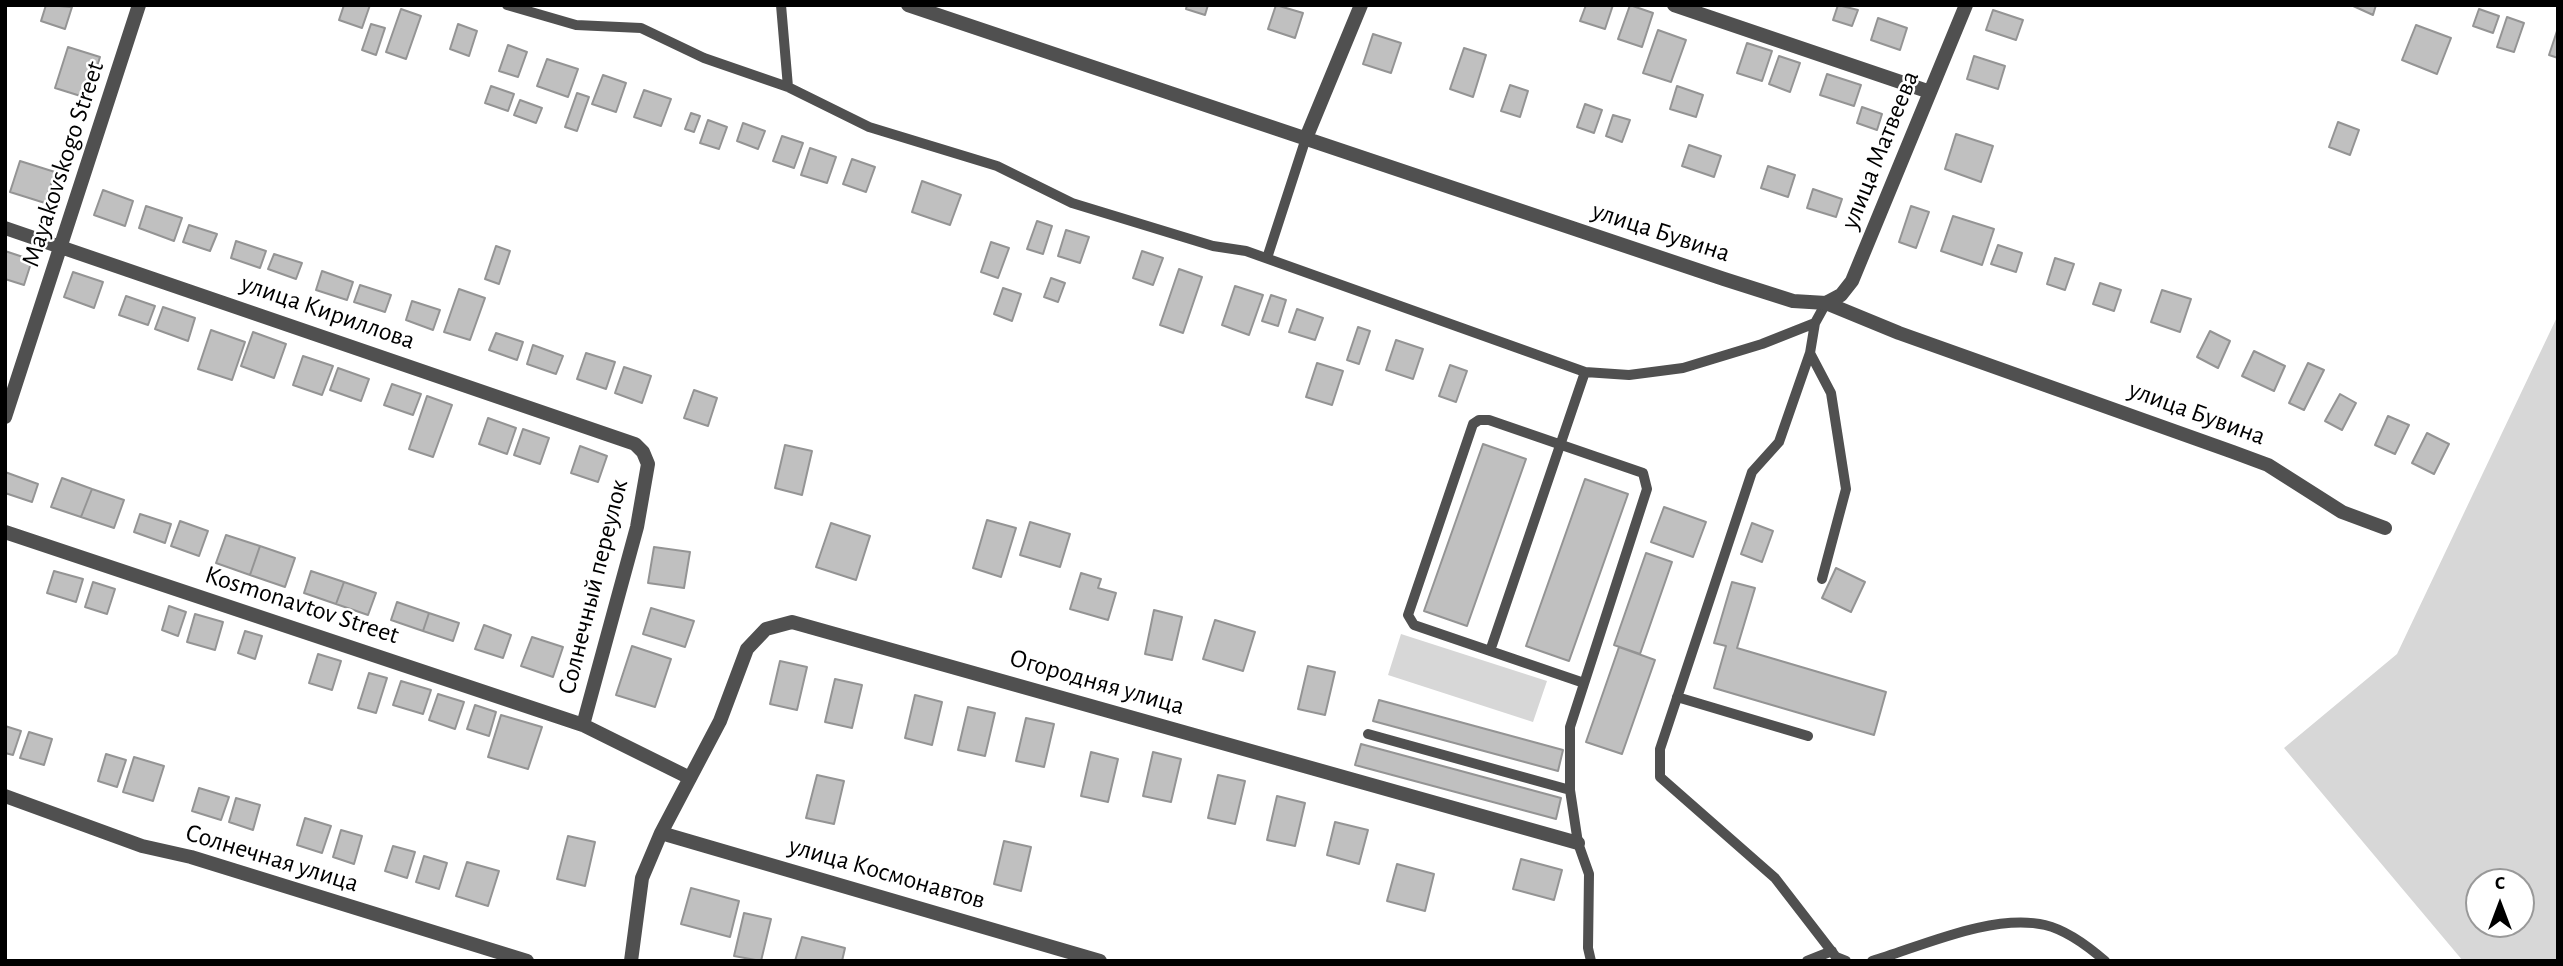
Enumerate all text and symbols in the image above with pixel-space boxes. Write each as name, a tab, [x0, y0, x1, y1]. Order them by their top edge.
street label: Mayakovskogo Street	[15, 57, 111, 271]
street label: улица Матвеева	[1834, 66, 1926, 234]
street label: улица Бувина	[1588, 195, 1734, 269]
street label: улица Кириллова	[237, 268, 419, 356]
street label: улица Бувина	[2124, 374, 2270, 452]
street label: Солнечный переулок	[551, 476, 635, 698]
street label: Kosmonavtov Street	[201, 559, 403, 651]
street label: Огородняя улица	[1006, 642, 1188, 722]
street label: Солнечная улица	[181, 817, 363, 899]
street label: улица Космонавтов	[785, 830, 989, 916]
north arrow	[2465, 868, 2535, 938]
text: С	[2495, 874, 2505, 893]

